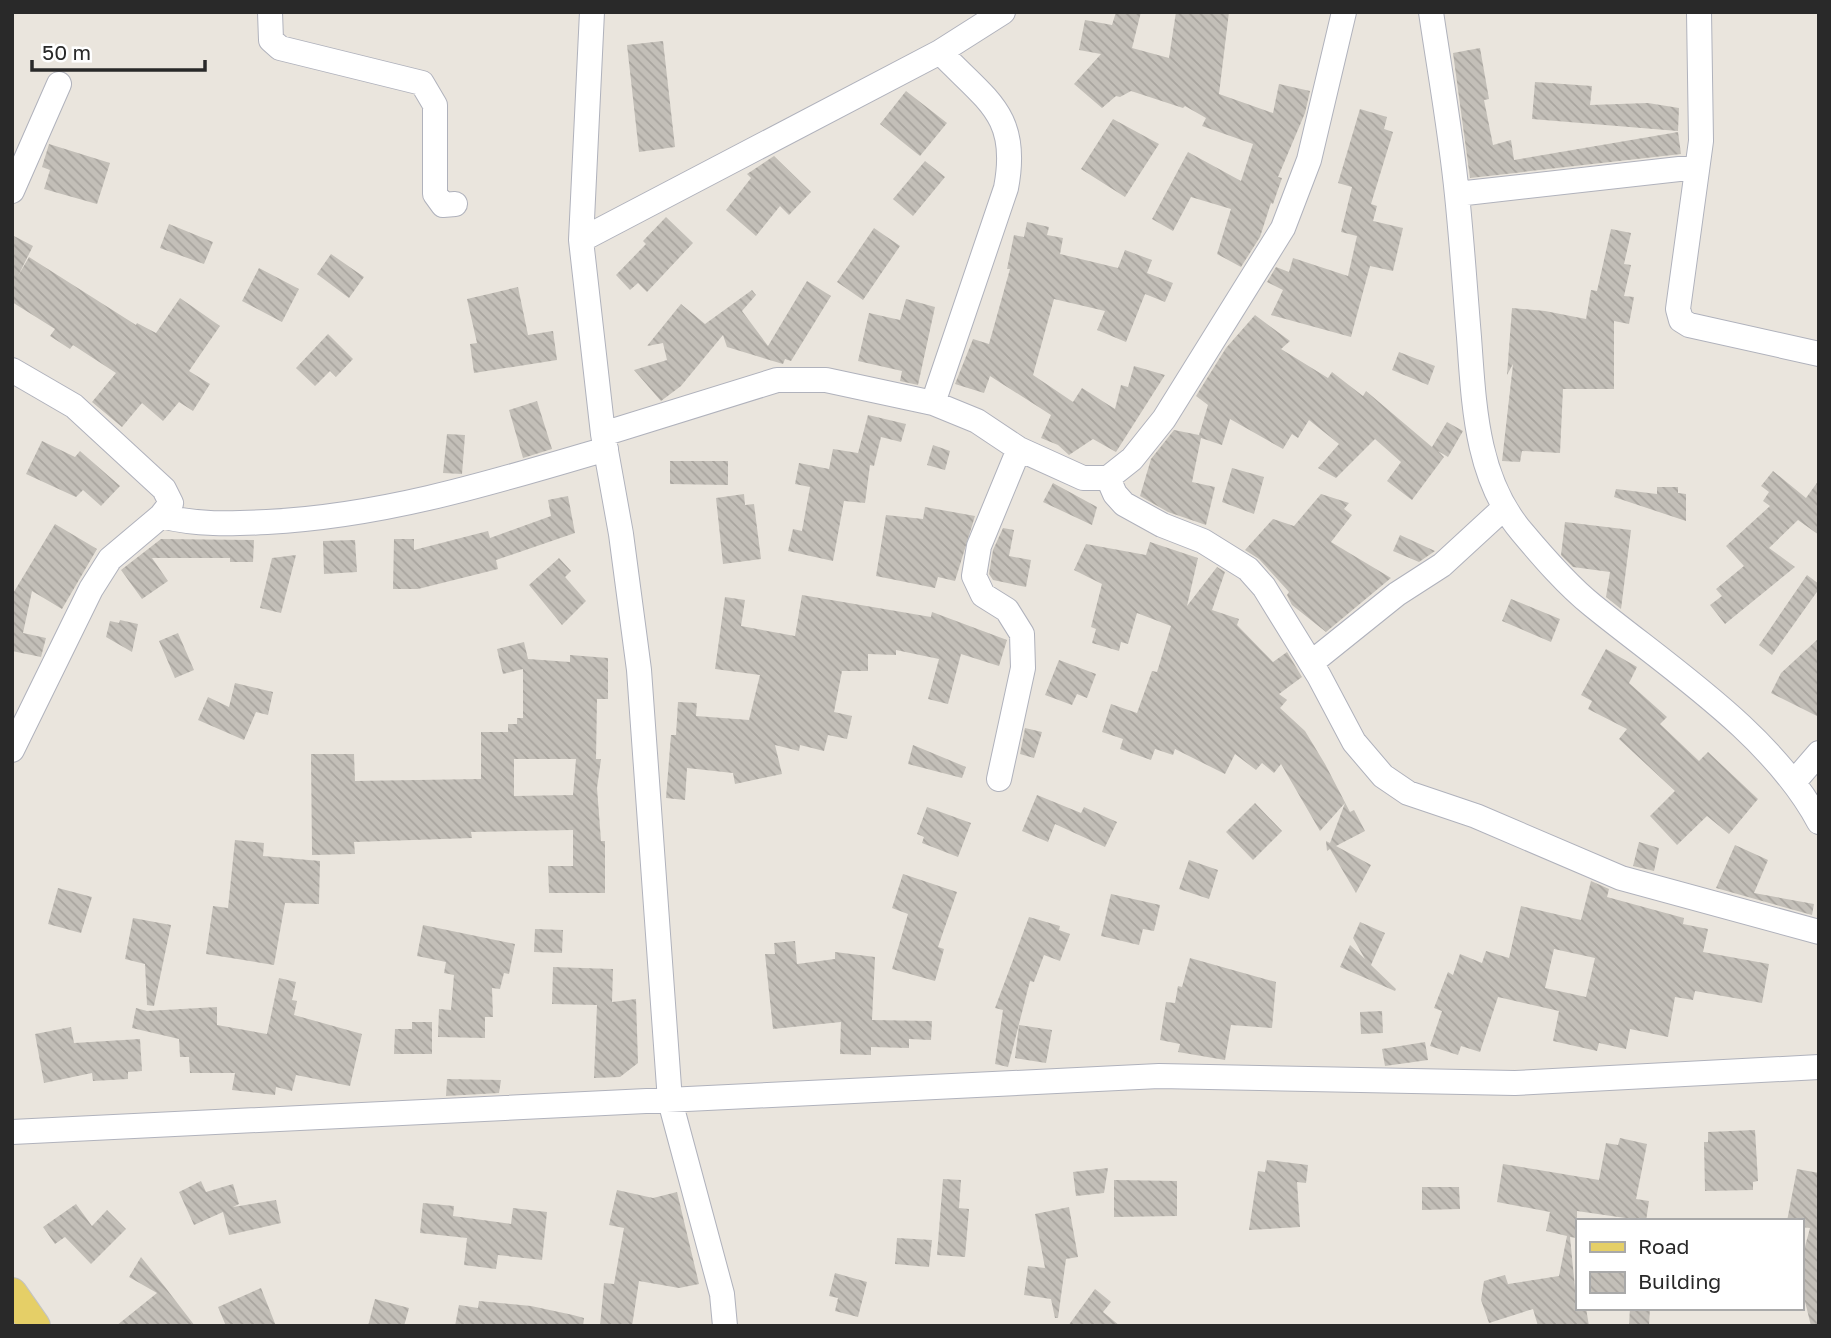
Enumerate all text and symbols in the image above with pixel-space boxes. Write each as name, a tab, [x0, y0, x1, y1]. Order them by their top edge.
scale bar	[32, 28, 205, 72]
text: 50 m	[42, 39, 91, 65]
legend	[1576, 1219, 1803, 1310]
text: Road	[1638, 1233, 1689, 1259]
text: Building	[1638, 1268, 1721, 1294]

